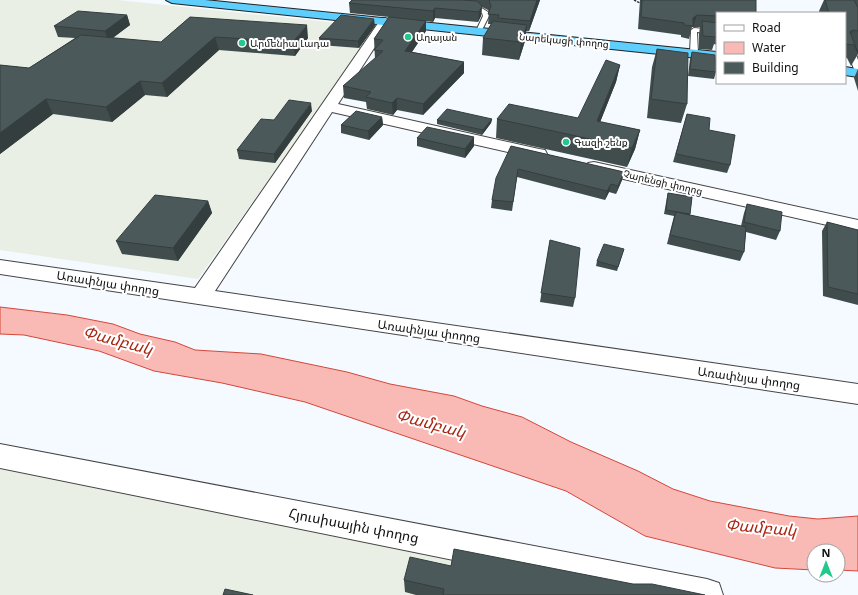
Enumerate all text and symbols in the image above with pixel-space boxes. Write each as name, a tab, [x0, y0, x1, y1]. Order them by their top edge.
legend	[716, 12, 846, 84]
text: Road	[752, 19, 781, 36]
street label: Նարեկացի փողոց	[518, 29, 610, 51]
place label: Աղայան	[416, 30, 457, 44]
marker: Աղայան	[403, 32, 413, 42]
place label: Արմենիա Լադա	[250, 36, 329, 50]
marker: Արմենիա Լադա	[237, 38, 247, 48]
text: Water	[752, 39, 786, 56]
text: Building	[752, 59, 799, 76]
place label: Գազի շենք	[574, 135, 628, 149]
marker: Գազի շենք	[561, 137, 571, 147]
street label: Չարենցի փողոց	[622, 166, 704, 198]
street label: Առափնյա փողոց	[55, 266, 161, 300]
street label: Առափնյա փողոց	[376, 315, 482, 347]
water label: Փամբակ	[81, 320, 157, 360]
street label: Առափնյա փողոց	[696, 362, 802, 394]
water label: Փամբակ	[394, 403, 470, 443]
street label: Հյուսիսային փողոց	[287, 503, 421, 547]
water label: Փամբակ	[725, 513, 799, 541]
north arrow	[806, 543, 846, 583]
text: N	[822, 545, 830, 560]

